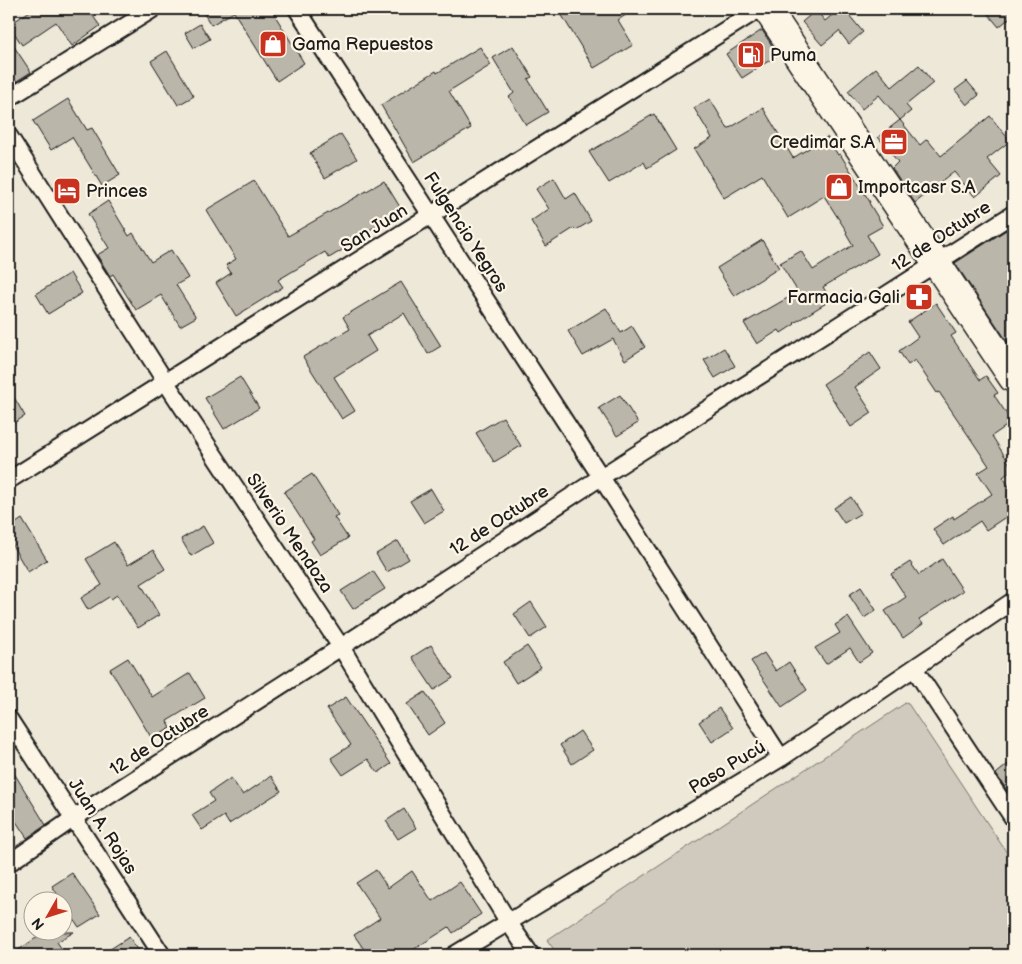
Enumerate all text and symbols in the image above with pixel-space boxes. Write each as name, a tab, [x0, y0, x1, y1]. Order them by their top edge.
shop icon: Gama Repuestos	[258, 29, 288, 59]
place label: Gama Repuestos	[292, 34, 433, 55]
fuel station icon: Puma	[736, 40, 766, 70]
place label: Puma	[770, 45, 816, 66]
office icon: Credimar S.A	[879, 127, 909, 157]
place label: Credimar S.A	[770, 132, 875, 153]
street label: Fulgencio Yegros	[419, 168, 512, 296]
shop icon: Importcasr S.A	[824, 172, 854, 202]
hotel icon: Princes	[52, 176, 82, 206]
place label: Importcasr S.A	[858, 177, 976, 198]
place label: Princes	[86, 181, 147, 202]
street label: 12 de Octubre	[888, 196, 995, 276]
street label: San Juan	[337, 200, 412, 257]
pharmacy icon: Farmacia Gali	[904, 282, 934, 312]
place label: Farmacia Gali	[787, 287, 900, 308]
street label: Silverio Mendoza	[242, 470, 337, 597]
street label: 12 de Octubre	[446, 480, 553, 560]
street label: 12 de Octubre	[106, 700, 213, 780]
street label: Paso Pucú	[685, 736, 769, 798]
street label: Juan A. Rojas	[64, 774, 141, 878]
north arrow	[22, 892, 72, 942]
text: N	[28, 914, 48, 933]

